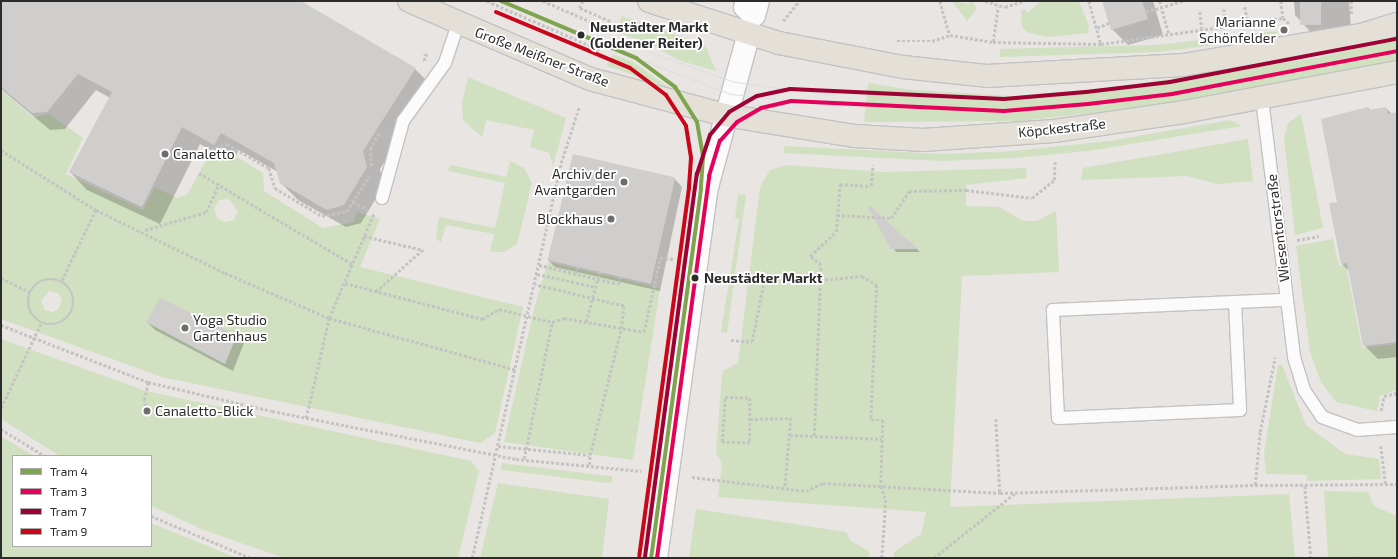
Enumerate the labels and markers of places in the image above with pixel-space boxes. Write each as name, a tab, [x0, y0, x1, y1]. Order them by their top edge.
place label: Marianne Schönfelder	[1199, 14, 1276, 46]
place label: Neustädter Markt (Goldener Reiter)	[590, 19, 709, 52]
marker: Marianne Schönfelder	[1279, 25, 1289, 35]
marker: Neustädter Markt (Goldener Reiter)	[574, 28, 588, 42]
place label: Canaletto	[173, 146, 235, 162]
marker: Canaletto	[160, 149, 170, 159]
place label: Archiv der Avantgarden	[534, 166, 616, 198]
marker: Archiv der Avantgarden	[619, 177, 629, 187]
place label: Blockhaus	[537, 211, 603, 227]
marker: Blockhaus	[606, 214, 616, 224]
place label: Neustädter Markt	[704, 270, 823, 286]
marker: Neustädter Markt	[688, 271, 702, 285]
place label: Yoga Studio Gartenhaus	[193, 312, 267, 344]
marker: Yoga Studio Gartenhaus	[180, 323, 190, 333]
place label: Canaletto-Blick	[155, 403, 253, 419]
marker: Canaletto-Blick	[142, 406, 152, 416]

